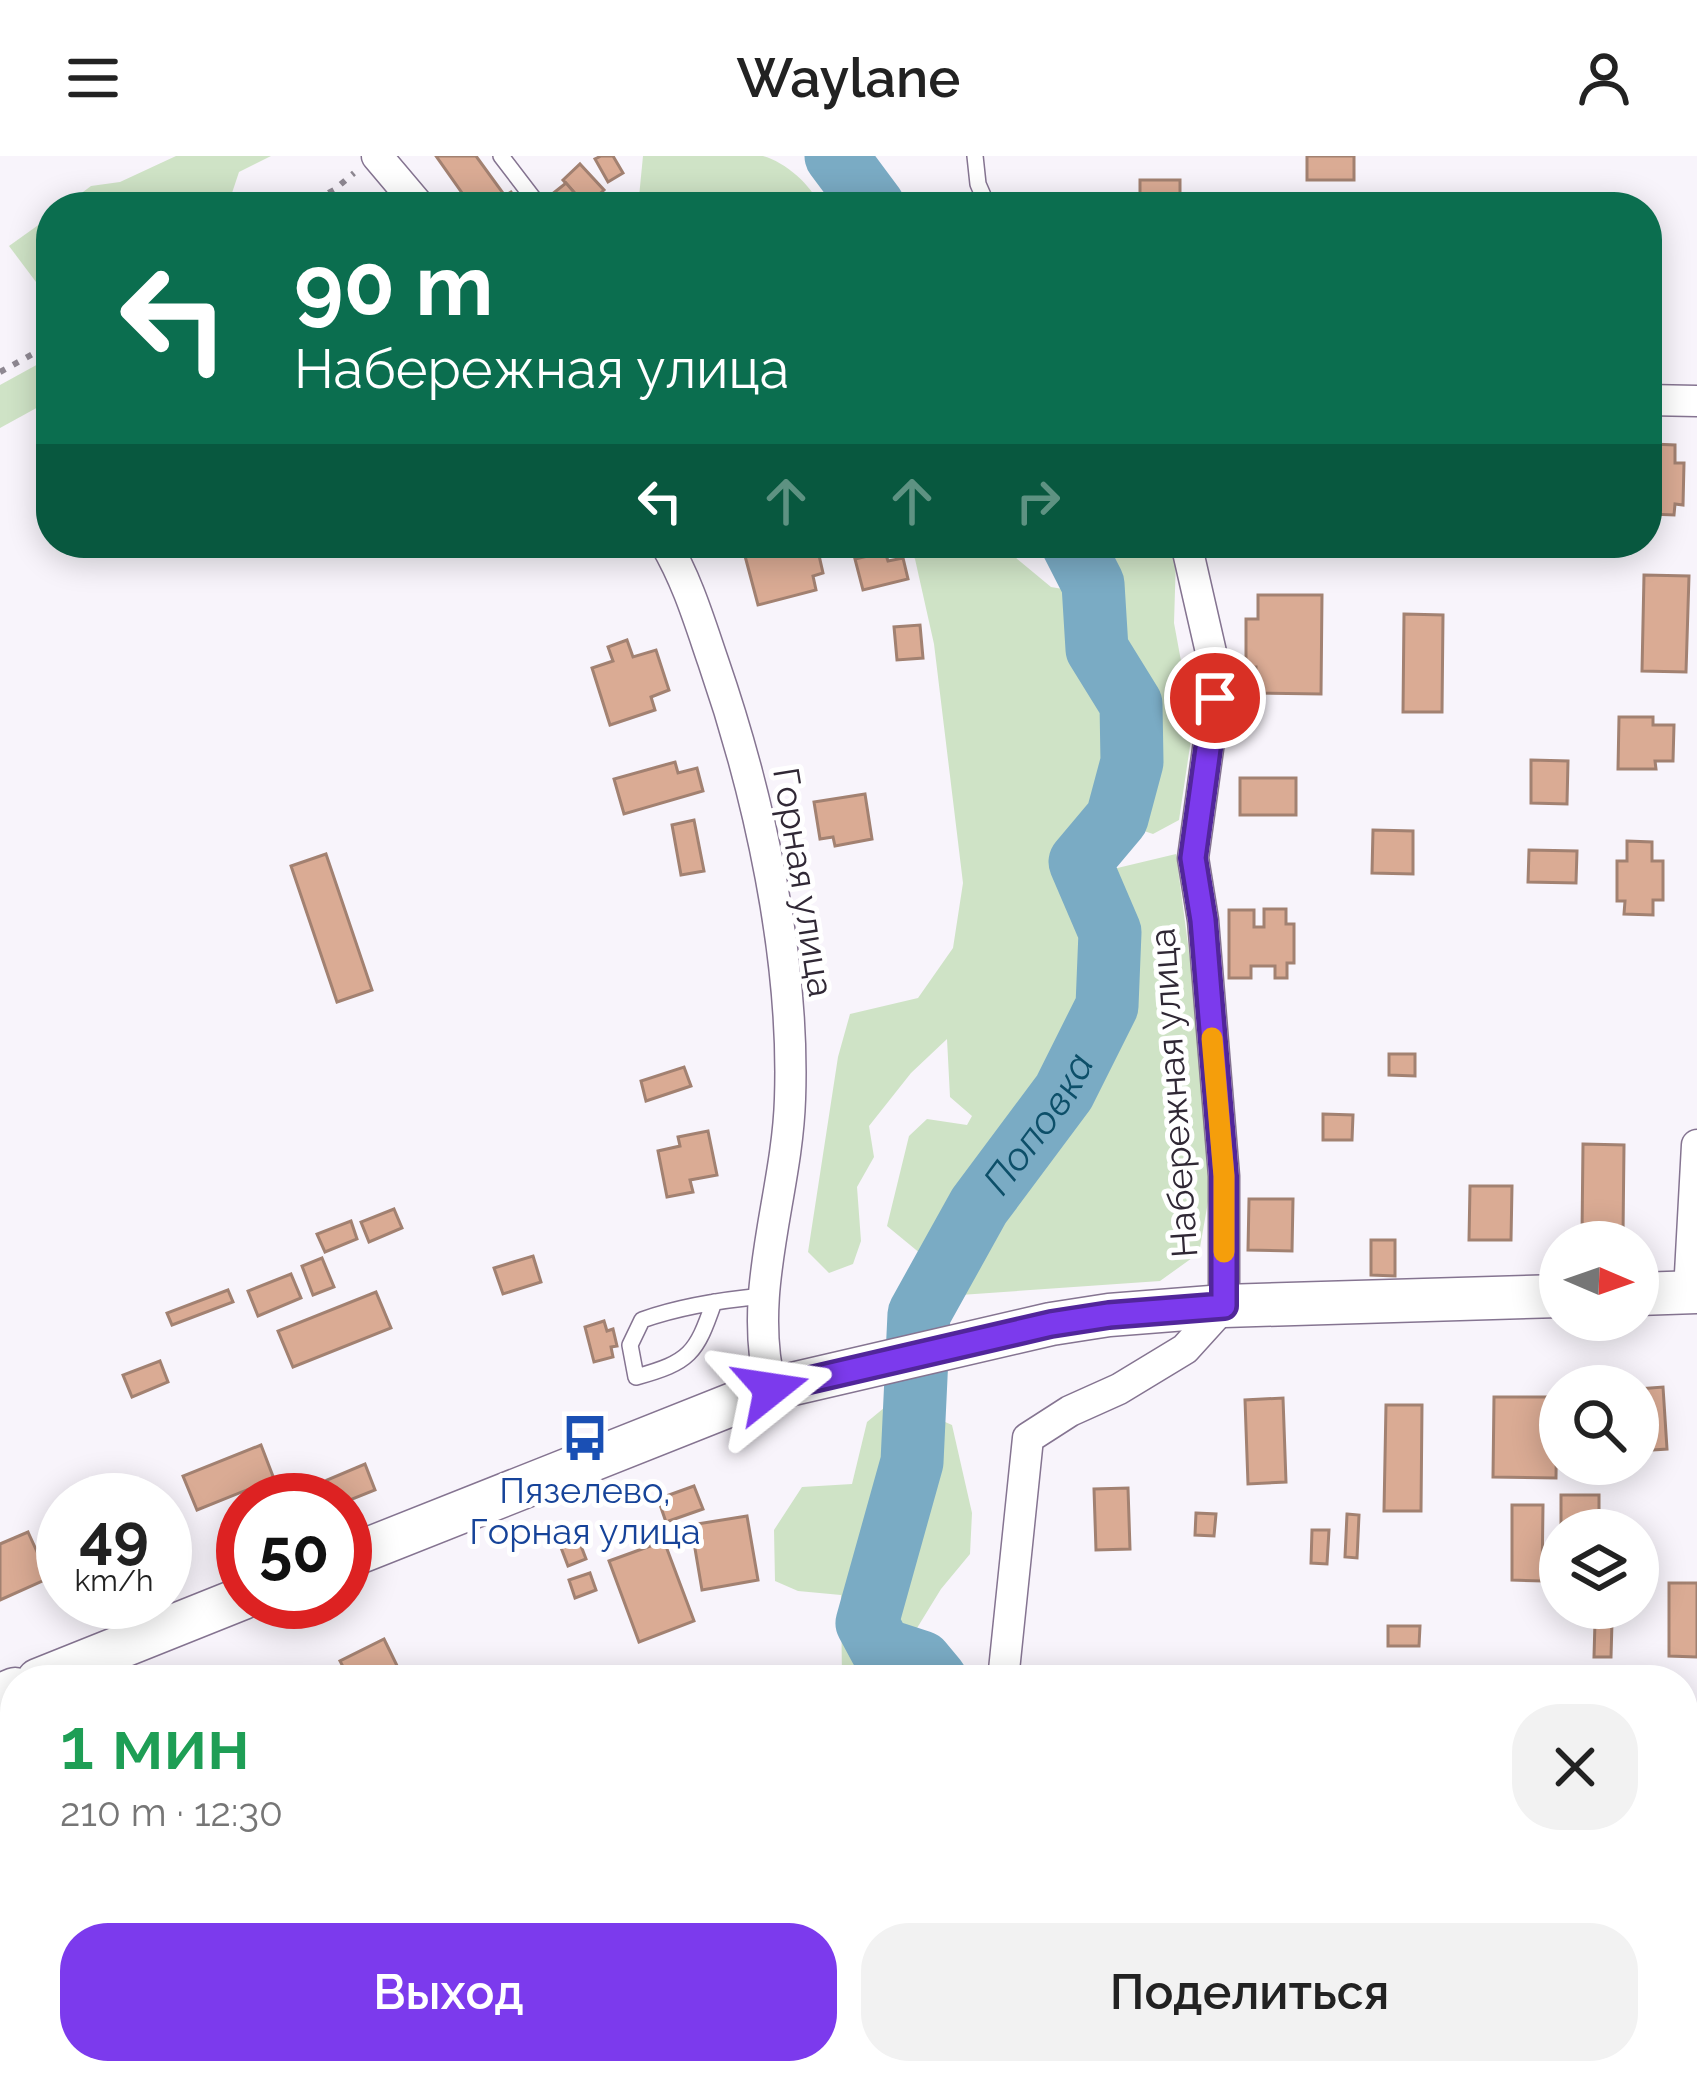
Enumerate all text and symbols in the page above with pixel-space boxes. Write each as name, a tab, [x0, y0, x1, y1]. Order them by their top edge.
icon: menu	[60, 45, 126, 111]
icon: person	[1571, 45, 1637, 111]
text: Waylane	[737, 46, 960, 110]
text: 90 m	[294, 236, 493, 335]
icon: left	[96, 240, 252, 396]
text: Набережная улица	[294, 337, 789, 401]
icon: left	[627, 468, 693, 534]
icon: ahead	[753, 468, 819, 534]
icon: ahead	[879, 468, 945, 534]
icon: right	[1005, 468, 1071, 534]
pin	[1164, 647, 1266, 749]
icon: arrive	[1182, 665, 1248, 731]
street label: Горная улица	[765, 764, 843, 1000]
street label: Набережная улица	[1141, 927, 1205, 1259]
water label: Поповка	[973, 1045, 1103, 1203]
north arrow	[1539, 1221, 1659, 1341]
map controls	[1539, 1221, 1659, 1629]
position arrow	[708, 1326, 834, 1452]
button: search	[1539, 1365, 1659, 1485]
bus stop icon: Пязелево, Горная улица	[560, 1413, 610, 1463]
place label: Пязелево, Горная улица	[469, 1469, 701, 1552]
speed limit sign: 50	[216, 1473, 372, 1629]
text: 49	[79, 1501, 149, 1571]
button: layers	[1539, 1509, 1659, 1629]
text: km/h	[74, 1563, 154, 1598]
text: 1 мин	[60, 1701, 250, 1786]
button: close	[1512, 1704, 1638, 1830]
text: 210 m · 12:30	[60, 1789, 283, 1835]
button: Выход	[60, 1923, 837, 2061]
button: Поделиться	[861, 1923, 1638, 2061]

